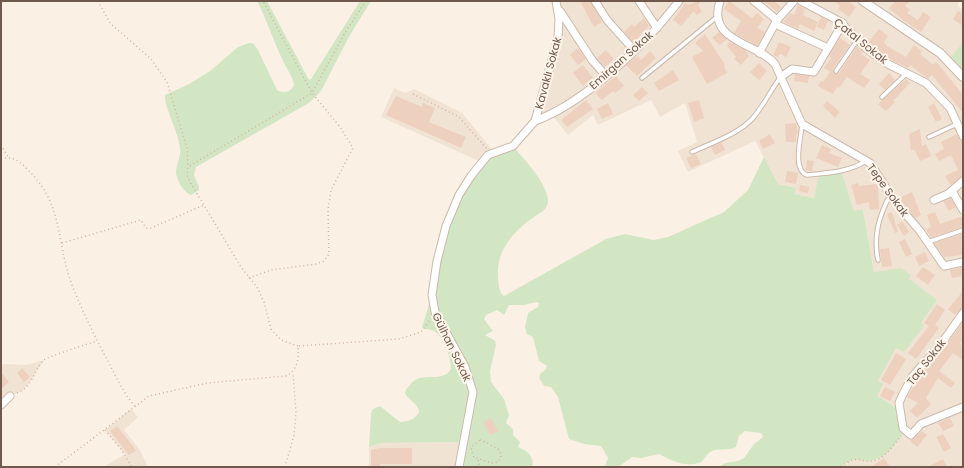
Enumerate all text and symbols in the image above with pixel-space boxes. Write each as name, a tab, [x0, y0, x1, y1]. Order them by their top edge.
street label: Çatal Sokak	[831, 14, 892, 68]
street label: Emirgan Sokak	[586, 27, 657, 93]
street label: Kavaklı Sokak	[531, 35, 565, 111]
street label: Tepe Sokak	[863, 160, 913, 220]
street label: Gülhan Sokak	[428, 310, 476, 385]
street label: Taç Sokak	[903, 335, 950, 389]

